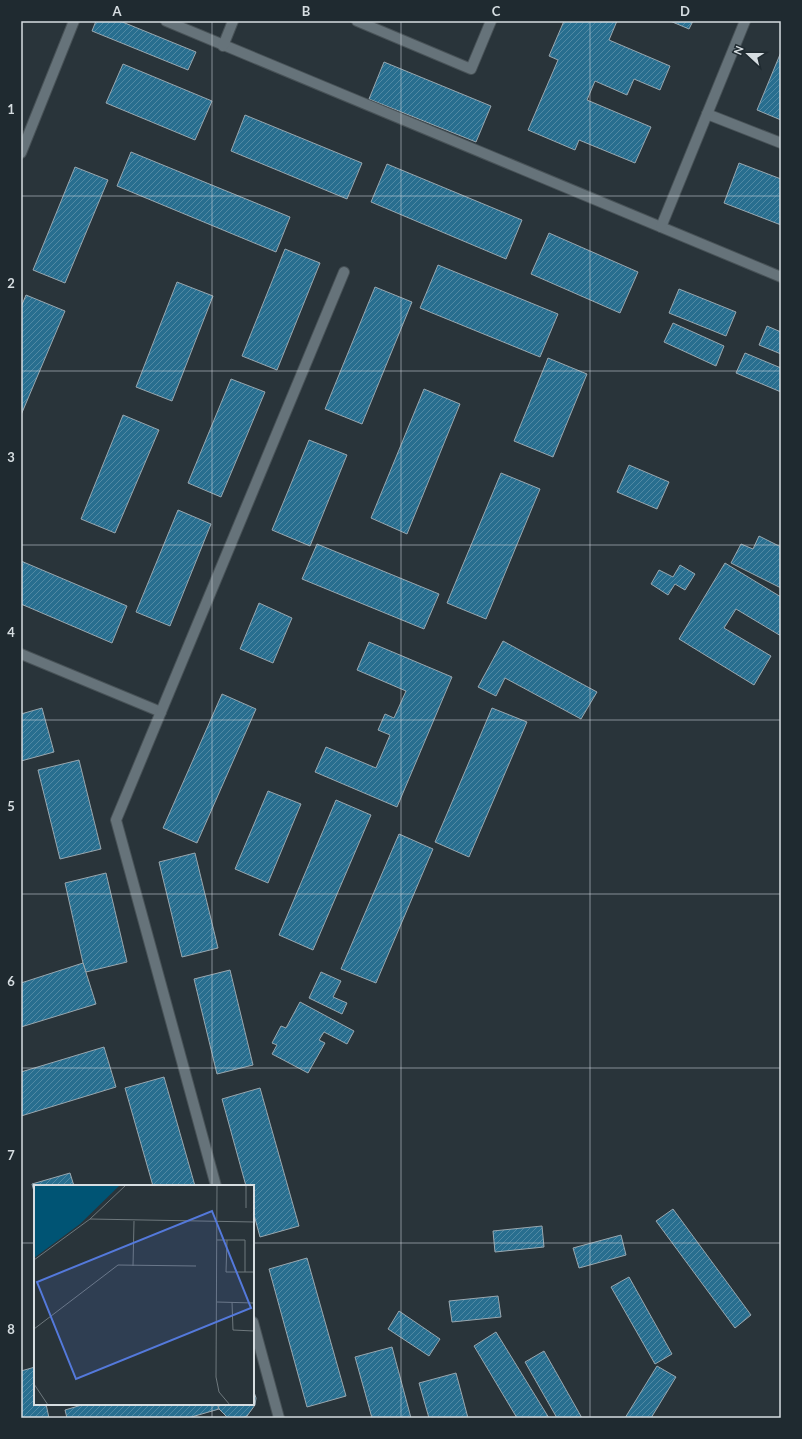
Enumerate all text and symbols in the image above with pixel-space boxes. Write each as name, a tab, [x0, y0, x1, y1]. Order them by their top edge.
text: A	[111, 3, 122, 19]
text: B	[302, 3, 311, 19]
text: C	[492, 3, 501, 19]
text: D	[680, 3, 690, 19]
north arrow	[728, 34, 768, 74]
text: N	[731, 44, 746, 56]
text: 1	[7, 101, 15, 117]
text: 2	[7, 275, 15, 291]
text: 3	[7, 449, 15, 465]
text: 4	[7, 624, 15, 640]
text: 5	[7, 798, 15, 814]
text: 6	[7, 973, 15, 989]
text: 7	[7, 1147, 15, 1163]
inset map	[34, 1185, 254, 1405]
text: 8	[7, 1321, 15, 1337]

